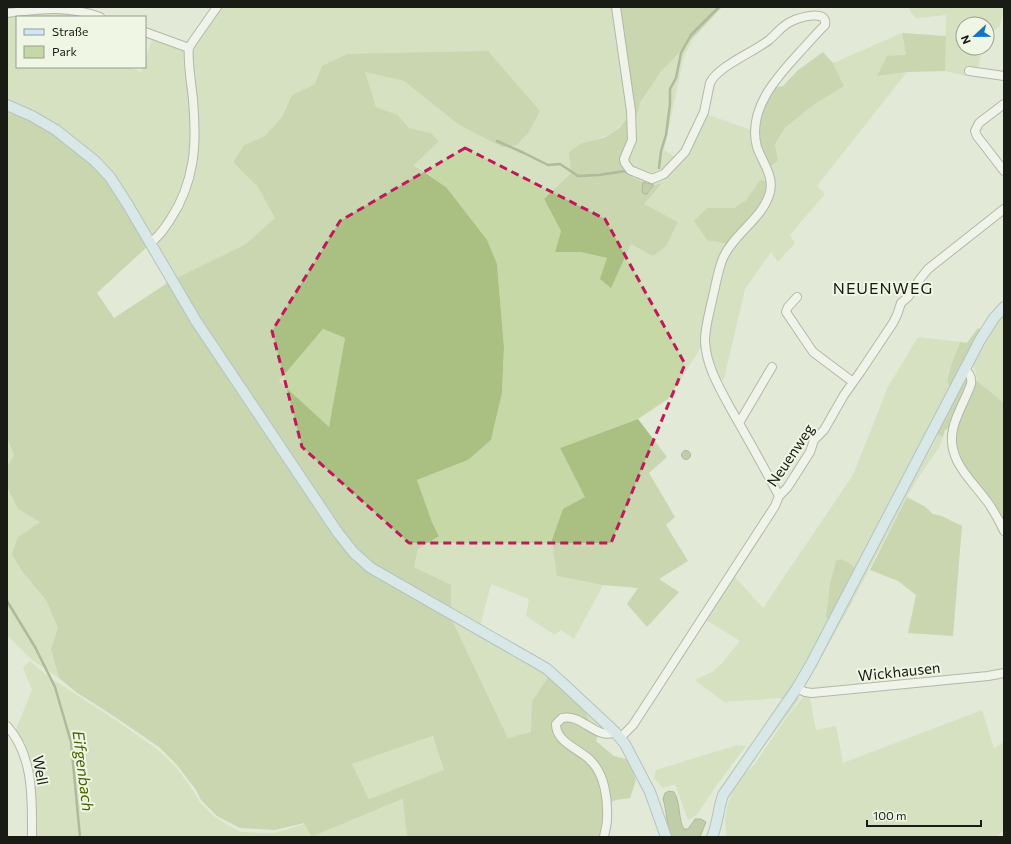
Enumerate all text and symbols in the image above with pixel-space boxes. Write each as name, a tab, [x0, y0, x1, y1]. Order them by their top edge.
legend	[16, 16, 146, 68]
north arrow	[955, 16, 995, 56]
text: Straße	[52, 24, 88, 38]
text: N	[958, 34, 973, 46]
text: Park	[52, 44, 78, 58]
district label: NEUENWEG	[833, 278, 933, 297]
street label: Neuenweg	[762, 420, 818, 490]
street label: Wickhausen	[857, 658, 941, 684]
water label: Eifgenbach	[70, 730, 98, 812]
street label: Well	[30, 754, 52, 786]
scale bar	[867, 802, 981, 828]
text: 100 m	[873, 808, 907, 822]

